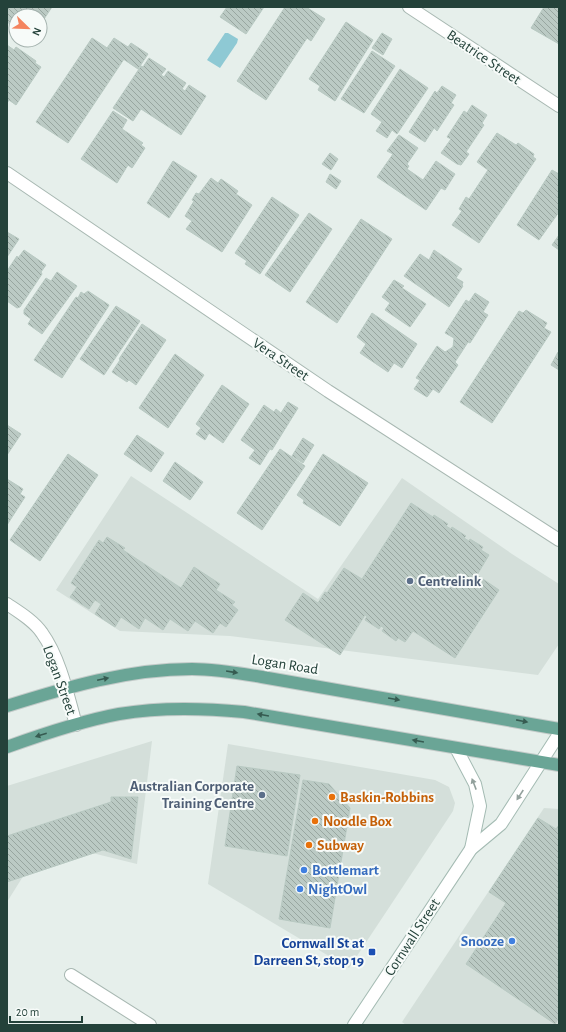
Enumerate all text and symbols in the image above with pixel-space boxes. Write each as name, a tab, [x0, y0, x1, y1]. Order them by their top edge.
north arrow	[8, 8, 48, 48]
text: N	[30, 26, 43, 37]
street label: Beatrice Street	[444, 27, 524, 88]
street label: Vera Street	[250, 335, 312, 384]
place label: Centrelink	[418, 574, 482, 589]
marker: Centrelink	[405, 576, 415, 586]
street label: Logan Street	[40, 643, 79, 717]
street label: Logan Road	[250, 652, 320, 677]
one-way arrow	[226, 669, 238, 675]
one-way arrow	[97, 675, 109, 681]
one-way arrow	[387, 696, 400, 702]
one-way arrow	[257, 712, 269, 718]
one-way arrow	[515, 719, 528, 725]
one-way arrow	[35, 732, 47, 738]
one-way arrow	[412, 738, 424, 744]
one-way arrow	[471, 778, 477, 790]
place label: Australian Corporate Training Centre	[130, 779, 254, 811]
one-way arrow	[517, 789, 524, 801]
marker: Australian Corporate Training Centre	[257, 790, 267, 800]
place label: Baskin-Robbins	[340, 790, 434, 805]
marker: Baskin-Robbins	[327, 792, 337, 802]
place label: Noodle Box	[323, 814, 392, 829]
marker: Noodle Box	[310, 816, 320, 826]
place label: Subway	[317, 838, 364, 853]
marker: Subway	[304, 840, 314, 850]
place label: Bottlemart	[312, 863, 379, 878]
marker: Bottlemart	[299, 865, 309, 875]
place label: NightOwl	[308, 882, 367, 897]
marker: NightOwl	[295, 884, 305, 894]
street label: Cornwall Street	[382, 896, 443, 979]
place label: Snooze	[461, 934, 504, 949]
place label: Cornwall St at Darreen St, stop 19	[253, 936, 364, 968]
marker: Snooze	[507, 936, 517, 946]
marker: Cornwall St at Darreen St, stop 19	[367, 947, 377, 957]
scale bar	[10, 998, 82, 1024]
text: 20 m	[16, 1006, 39, 1018]

